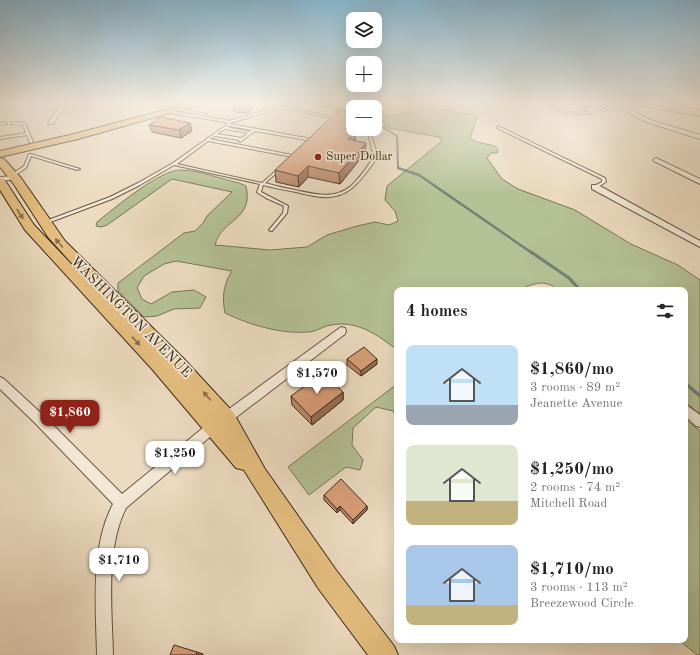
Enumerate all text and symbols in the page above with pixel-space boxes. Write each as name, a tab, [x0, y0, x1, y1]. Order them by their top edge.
map controls	[346, 12, 382, 136]
button: layers	[346, 12, 382, 48]
button: +	[346, 56, 382, 92]
button: −	[346, 100, 382, 136]
place label: Super Dollar	[326, 151, 393, 163]
marker: Super Dollar	[313, 152, 323, 162]
one-way arrow	[17, 208, 24, 220]
one-way arrow	[54, 237, 63, 248]
street label: WASHINGTON AVENUE	[68, 254, 194, 380]
icon: filters	[654, 300, 676, 322]
text: 4 homes	[406, 303, 468, 320]
one-way arrow	[131, 336, 141, 346]
pin: $1,570	[284, 361, 350, 395]
icon: home	[438, 361, 486, 409]
text: $1,860/mo	[530, 361, 614, 378]
text: $1,570	[296, 367, 338, 380]
text: 3 rooms · 89 m²	[530, 381, 620, 394]
one-way arrow	[203, 391, 212, 401]
text: Jeanette Avenue	[530, 397, 622, 410]
pin: $1,860	[37, 400, 103, 434]
text: $1,860	[49, 406, 91, 419]
pin: $1,250	[142, 441, 208, 475]
text: $1,250	[154, 447, 196, 460]
icon: home	[438, 461, 486, 509]
text: $1,250/mo	[530, 461, 614, 478]
text: 2 rooms · 74 m²	[530, 481, 620, 494]
text: Mitchell Road	[530, 497, 607, 510]
pin: $1,710	[86, 548, 152, 582]
text: $1,710	[98, 554, 140, 567]
icon: home	[438, 561, 486, 609]
text: $1,710/mo	[530, 561, 614, 578]
text: 3 rooms · 113 m²	[530, 581, 628, 594]
text: Breezewood Circle	[530, 597, 633, 610]

